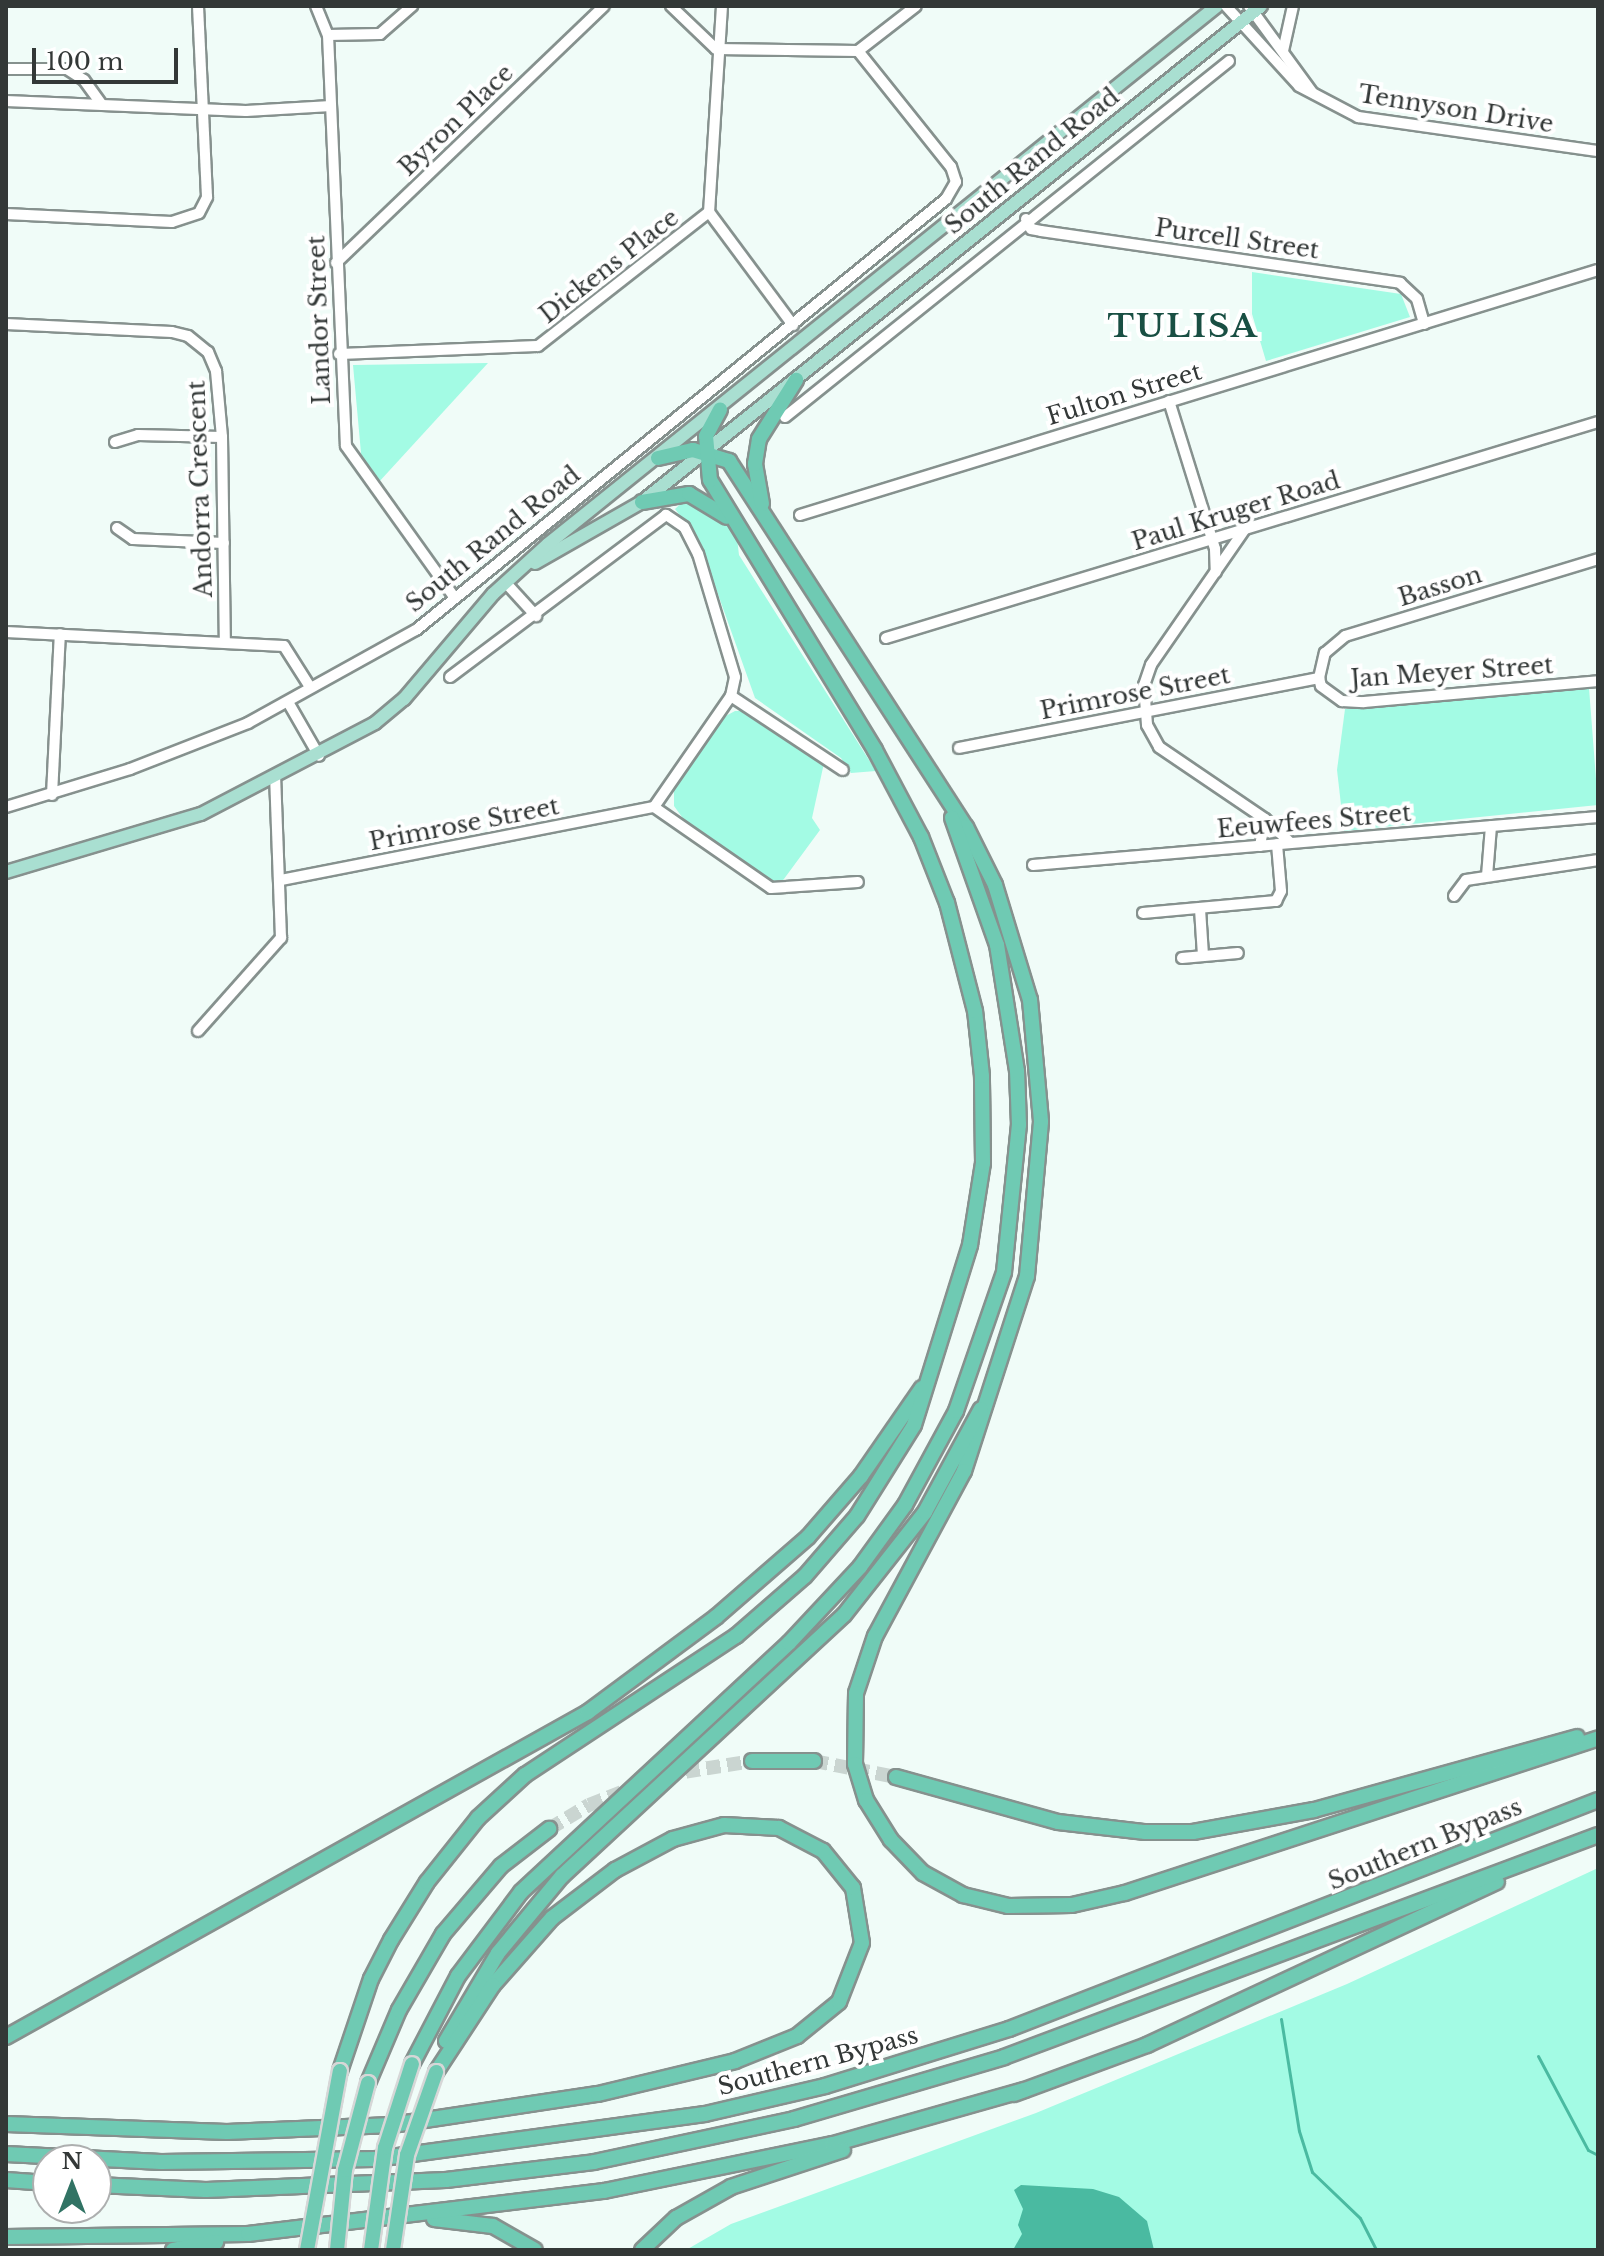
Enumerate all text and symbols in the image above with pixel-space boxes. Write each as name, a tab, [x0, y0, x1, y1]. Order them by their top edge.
scale bar	[36, 32, 182, 82]
text: 100 m	[46, 47, 124, 76]
street label: Byron Place	[393, 58, 519, 182]
street label: Tennyson Drive	[1357, 79, 1555, 139]
street label: South Rand Road	[939, 82, 1125, 240]
street label: Dickens Place	[534, 203, 684, 329]
street label: Purcell Street	[1153, 213, 1321, 265]
street label: Landor Street	[302, 235, 336, 405]
district label: TULISA	[1107, 307, 1259, 345]
street label: Fulton Street	[1043, 357, 1205, 431]
street label: Andorra Crescent	[182, 380, 218, 598]
street label: South Rand Road	[400, 460, 586, 618]
street label: Paul Kruger Road	[1128, 466, 1344, 556]
street label: Basson	[1395, 560, 1485, 612]
street label: Jan Meyer Street	[1349, 651, 1555, 693]
street label: Primrose Street	[1038, 661, 1232, 725]
street label: Primrose Street	[367, 792, 561, 856]
street label: Eeuwfees Street	[1216, 798, 1412, 844]
street label: Southern Bypass	[1324, 1792, 1526, 1896]
street label: Southern Bypass	[715, 2020, 921, 2102]
north arrow	[32, 2144, 112, 2224]
text: N	[62, 2148, 82, 2175]

